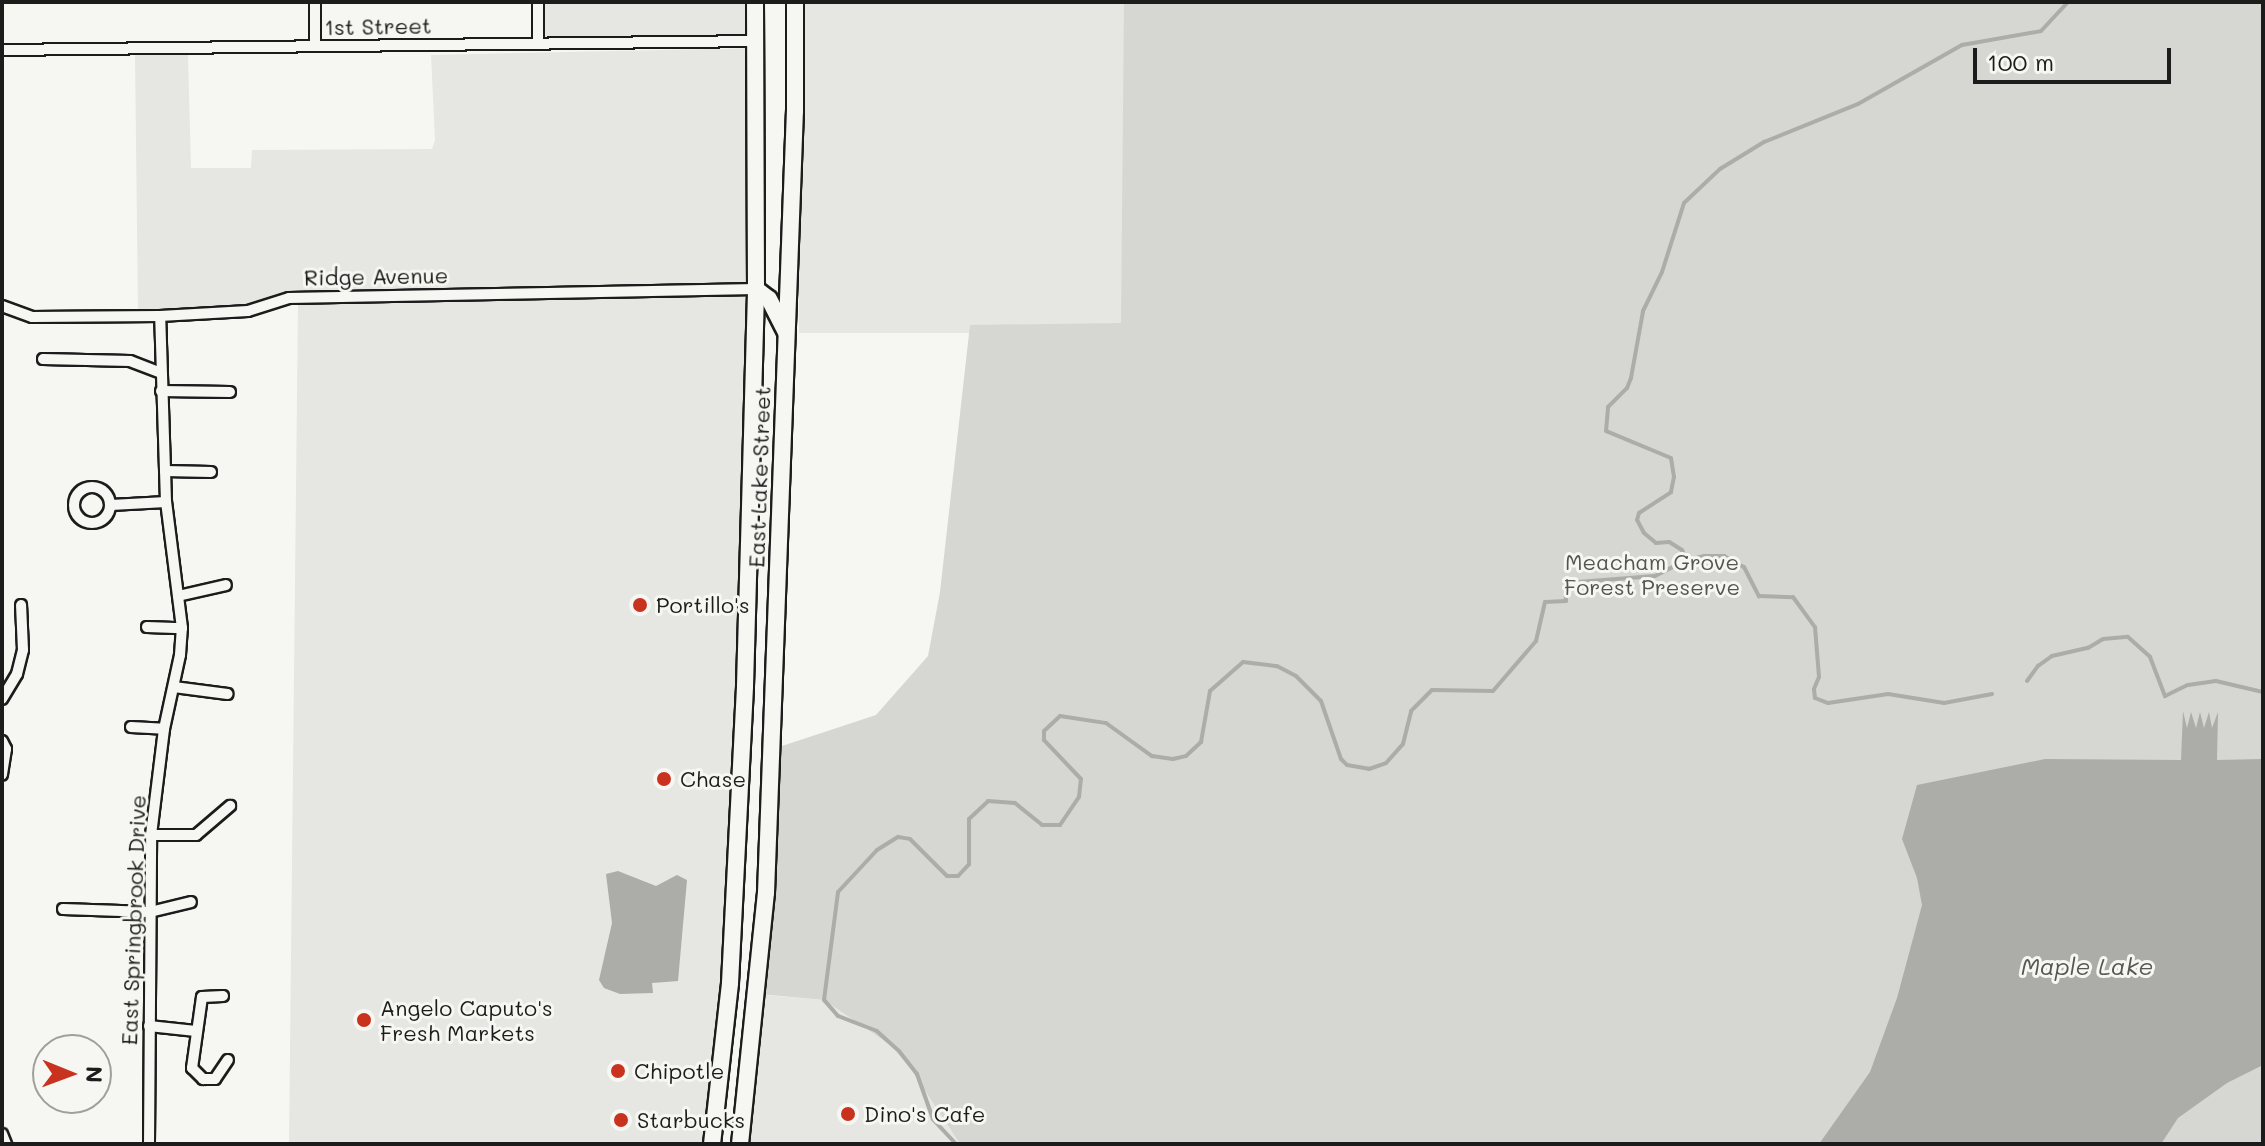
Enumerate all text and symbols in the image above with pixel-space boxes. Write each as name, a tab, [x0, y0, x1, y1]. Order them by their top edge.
street label: 1st Street	[324, 12, 432, 40]
scale bar	[1977, 32, 2175, 82]
text: 100 m	[1987, 46, 2054, 77]
street label: Ridge Avenue	[304, 262, 448, 290]
street label: East Lake Street	[743, 386, 775, 568]
park label: Meacham Grove Forest Preserve	[1564, 548, 1740, 600]
place label: Portillo's	[656, 592, 750, 618]
marker: Portillo's	[631, 596, 649, 614]
place label: Chase	[680, 766, 746, 792]
marker: Chase	[655, 770, 673, 788]
street label: East Springbrook Drive	[115, 794, 151, 1046]
water label: Maple Lake	[2021, 952, 2153, 980]
place label: Angelo Caputo's Fresh Markets	[380, 994, 553, 1046]
marker: Angelo Caputo's Fresh Markets	[355, 1011, 373, 1029]
north arrow	[32, 1034, 112, 1114]
place label: Chipotle	[634, 1058, 724, 1084]
marker: Chipotle	[609, 1062, 627, 1080]
text: N	[80, 1066, 109, 1083]
place label: Dino's Cafe	[864, 1101, 985, 1127]
marker: Dino's Cafe	[839, 1105, 857, 1123]
place label: Starbucks	[637, 1107, 745, 1133]
marker: Starbucks	[612, 1111, 630, 1129]

